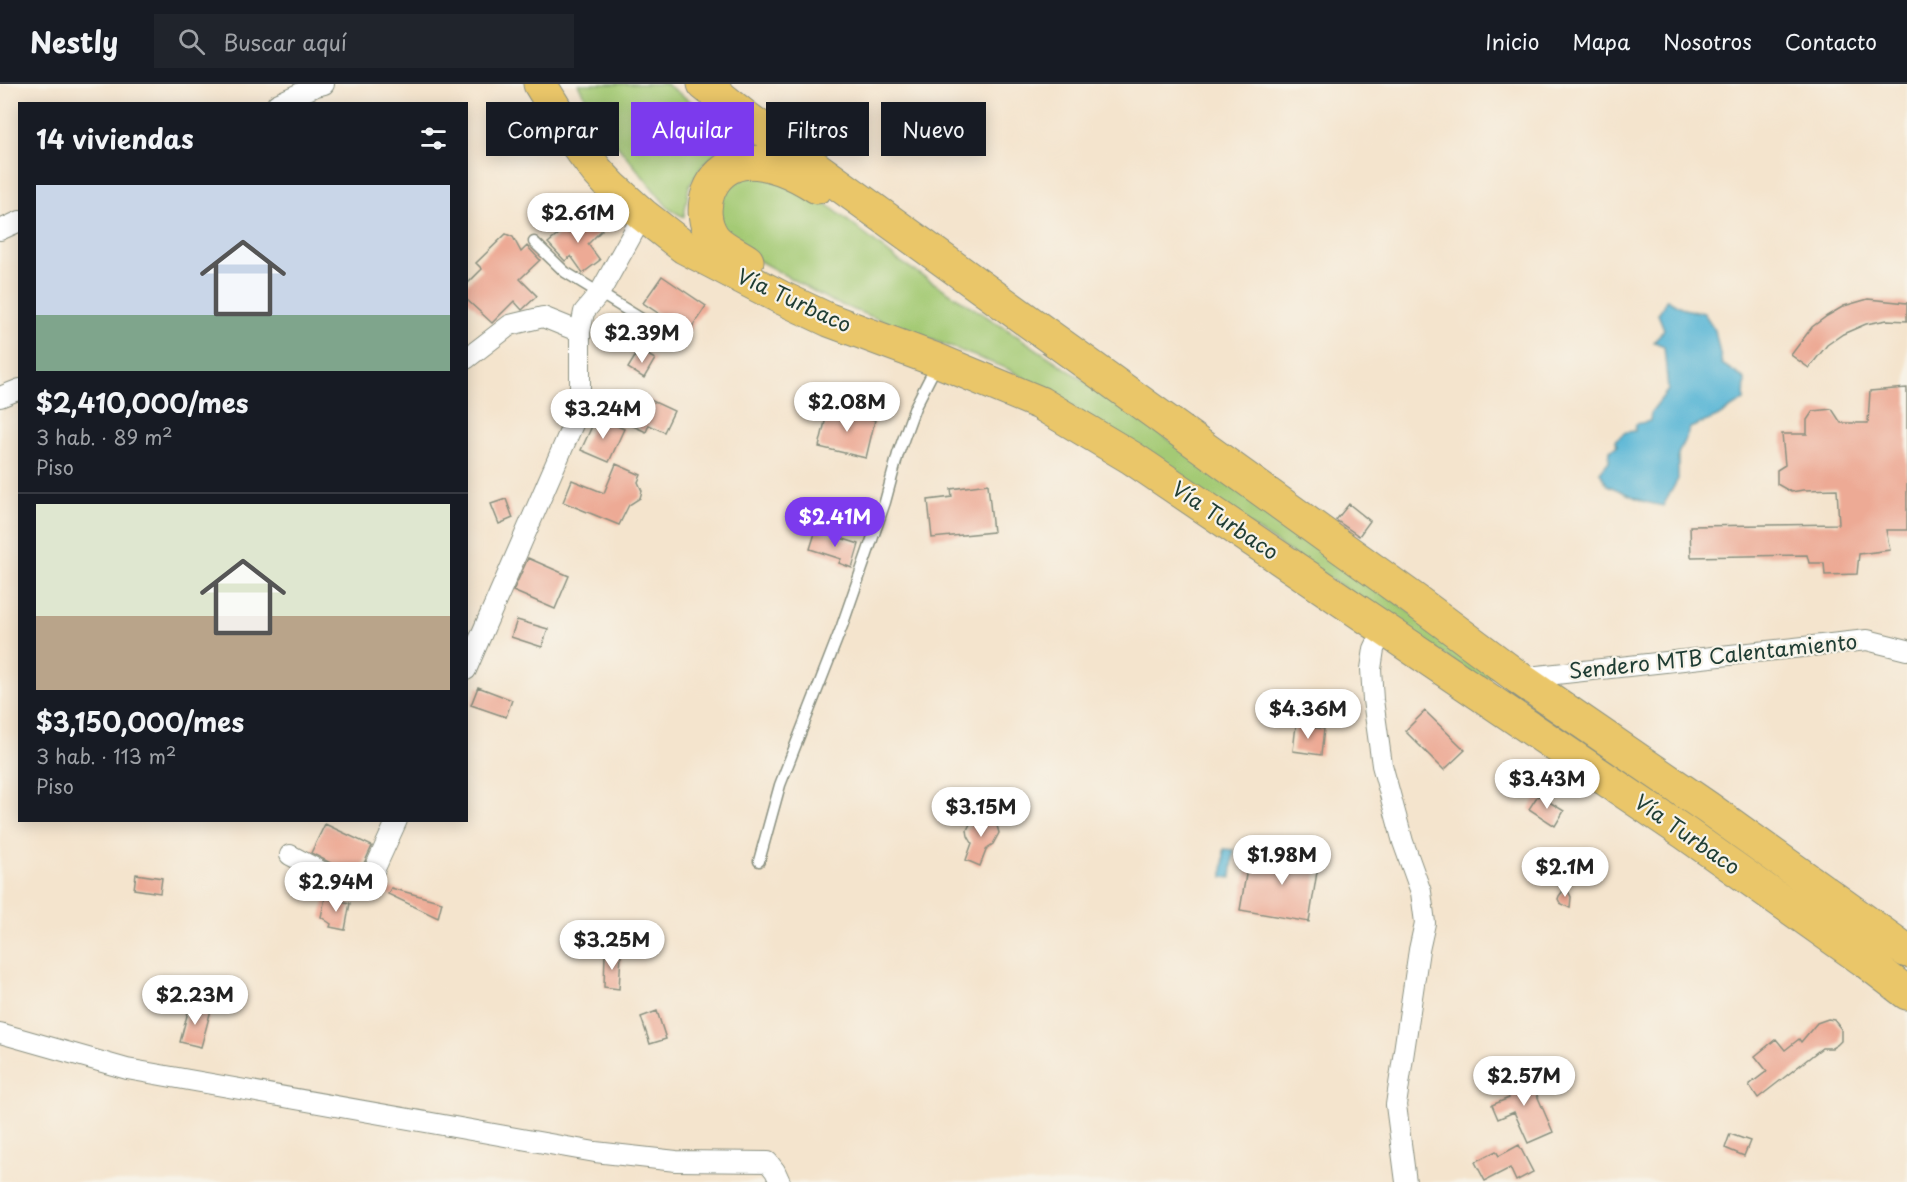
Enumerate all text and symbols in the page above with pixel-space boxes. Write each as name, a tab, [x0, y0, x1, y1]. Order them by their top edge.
search box	[154, 14, 574, 68]
text: Nestly	[30, 20, 118, 63]
icon: search	[175, 25, 208, 58]
text: Buscar aquí	[223, 25, 347, 58]
text: Inicio	[1485, 25, 1539, 57]
text: Mapa	[1572, 25, 1630, 57]
text: Nosotros	[1663, 25, 1752, 57]
text: Contacto	[1785, 25, 1877, 57]
chip: Comprar	[486, 102, 619, 156]
chip: Alquilar	[631, 102, 754, 156]
chip: Filtros	[766, 102, 869, 156]
chip: Nuevo	[881, 102, 986, 156]
text: 14 viviendas	[36, 119, 194, 158]
icon: filters	[417, 122, 450, 155]
pin: $2.61M	[529, 193, 627, 244]
text: $2.61M	[541, 197, 615, 227]
icon: home	[189, 224, 297, 332]
street label: Vía Turbaco	[732, 259, 857, 340]
pin: $2.39M	[593, 313, 691, 364]
text: $2.39M	[604, 317, 680, 347]
pin: $2.08M	[798, 382, 896, 433]
text: $2,410,000/mes	[36, 383, 249, 422]
text: $2.08M	[808, 386, 886, 416]
pin: $3.24M	[554, 389, 652, 440]
text: $3.24M	[565, 393, 641, 423]
text: 3 hab. · 89 m²	[36, 422, 173, 452]
text: Piso	[36, 452, 74, 482]
street label: Vía Turbaco	[1166, 472, 1286, 567]
pin: $2.41M	[786, 497, 884, 548]
text: $2.41M	[799, 501, 871, 531]
icon: home	[189, 543, 297, 651]
street label: Sendero MTB Calentamiento	[1567, 624, 1859, 686]
pin: $4.36M	[1259, 689, 1357, 740]
text: $4.36M	[1269, 693, 1347, 723]
text: $3,150,000/mes	[36, 702, 244, 741]
text: 3 hab. · 113 m²	[36, 741, 176, 771]
pin: $3.43M	[1498, 759, 1596, 810]
text: $3.43M	[1509, 763, 1585, 793]
text: Piso	[36, 771, 74, 801]
street label: Vía Turbaco	[1629, 785, 1748, 882]
pin: $3.15M	[932, 787, 1030, 838]
text: $3.15M	[946, 791, 1016, 821]
pin: $1.98M	[1233, 835, 1331, 886]
text: $1.98M	[1247, 839, 1317, 869]
pin: $2.1M	[1523, 847, 1607, 898]
text: $2.1M	[1536, 851, 1594, 881]
pin: $2.94M	[287, 862, 385, 913]
text: $2.94M	[299, 866, 373, 896]
pin: $3.25M	[563, 920, 661, 971]
text: $3.25M	[574, 924, 650, 954]
pin: $2.23M	[146, 975, 244, 1026]
text: $2.23M	[156, 979, 234, 1009]
pin: $2.57M	[1475, 1056, 1573, 1107]
text: $2.57M	[1487, 1060, 1561, 1090]

